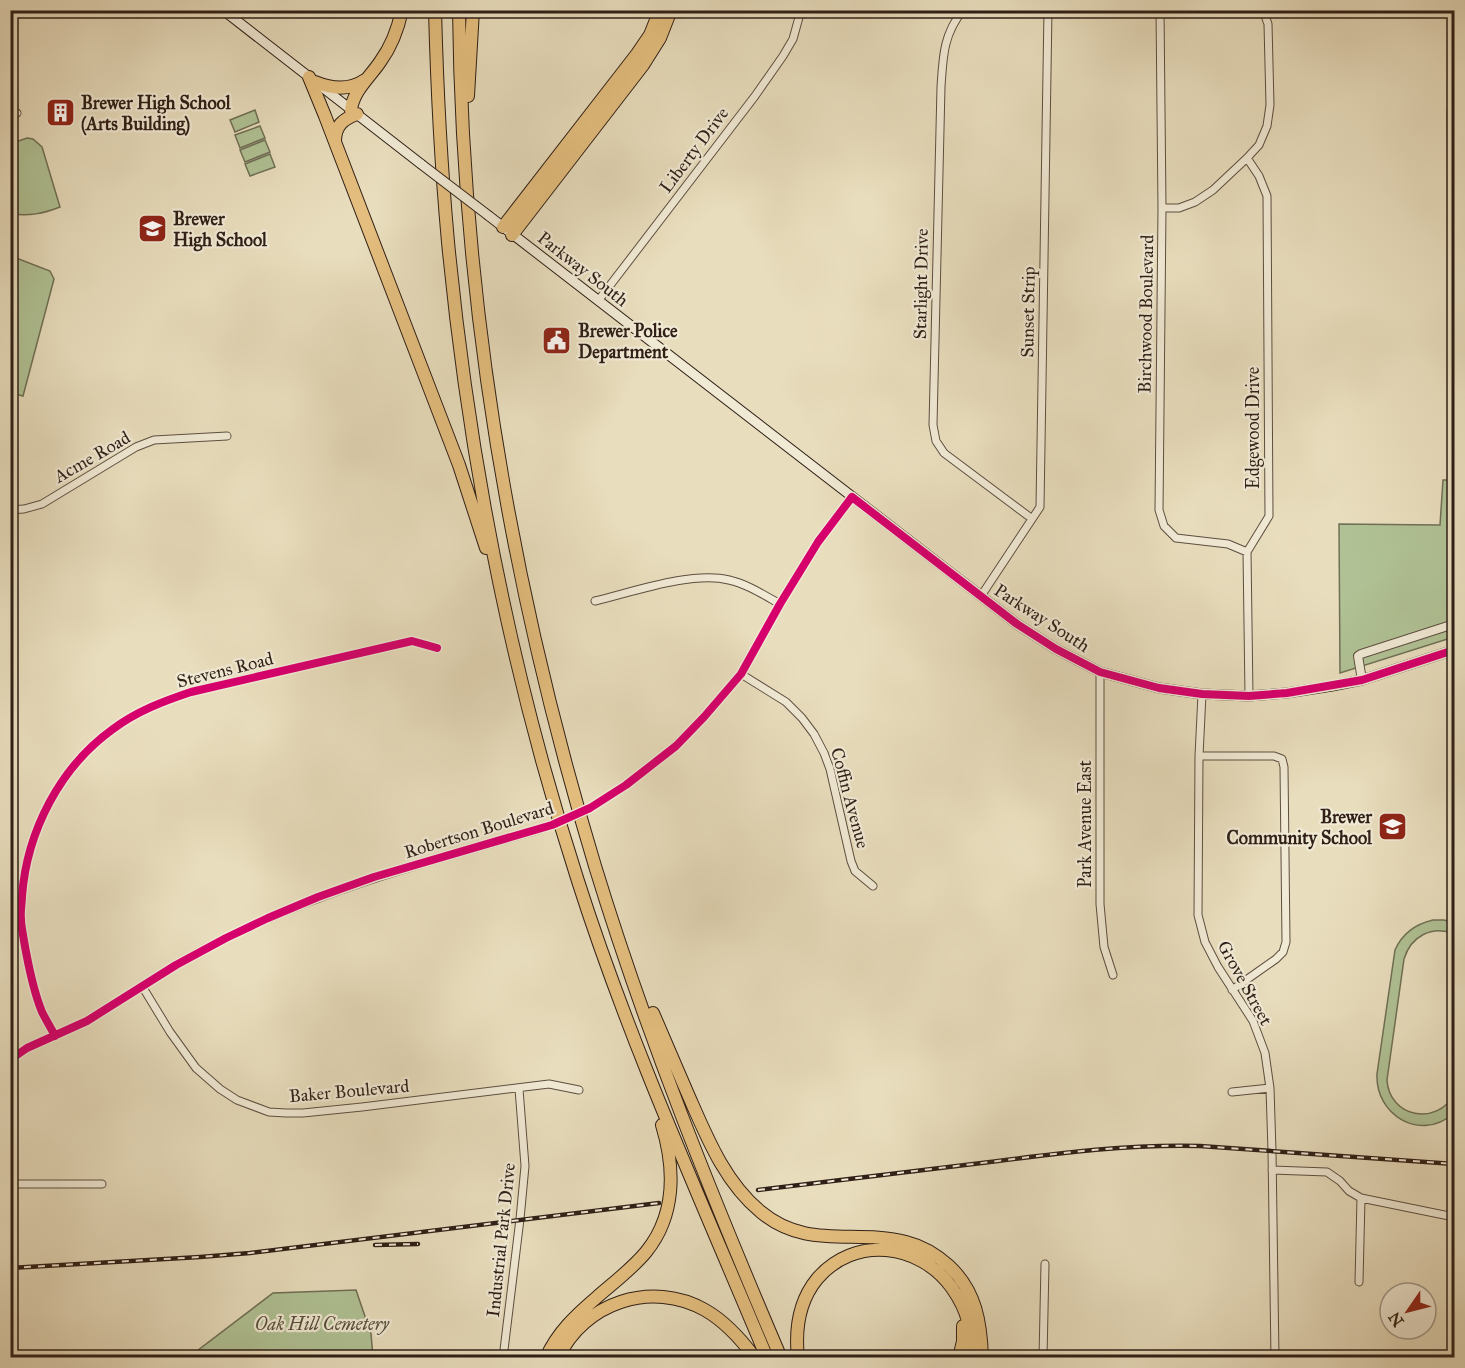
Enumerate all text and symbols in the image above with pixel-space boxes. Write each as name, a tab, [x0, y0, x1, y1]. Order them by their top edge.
place label: Brewer High School (Arts Building)	[81, 92, 232, 136]
building icon: Brewer High School (Arts Building)	[44, 97, 76, 129]
street label: Liberty Drive	[655, 103, 733, 197]
place label: Brewer High School	[173, 208, 268, 252]
school or university icon: Brewer High School	[136, 213, 168, 245]
street label: Parkway South	[533, 227, 633, 311]
street label: Starlight Drive	[909, 228, 934, 340]
street label: Birchwood Boulevard	[1134, 234, 1158, 394]
street label: Sunset Strip	[1016, 266, 1040, 358]
place label: Brewer Police Department	[578, 320, 678, 364]
public building icon: Brewer Police Department	[541, 325, 573, 357]
street label: Edgewood Drive	[1242, 367, 1265, 489]
street label: Acme Road	[49, 426, 134, 488]
street label: Parkway South	[990, 579, 1094, 657]
street label: Stevens Road	[174, 647, 276, 693]
street label: Coffin Avenue	[826, 745, 874, 851]
street label: Park Avenue East	[1074, 759, 1096, 888]
street label: Robertson Boulevard	[402, 797, 556, 863]
place label: Brewer Community School	[1226, 806, 1373, 850]
school or university icon: Brewer Community School	[1377, 811, 1409, 843]
street label: Grove Street	[1213, 937, 1278, 1030]
street label: Baker Boulevard	[288, 1075, 410, 1107]
street label: Industrial Park Drive	[482, 1162, 520, 1318]
north arrow	[1378, 1281, 1438, 1341]
text: N	[1384, 1308, 1408, 1330]
park label: Oak Hill Cemetery	[255, 1313, 390, 1335]

